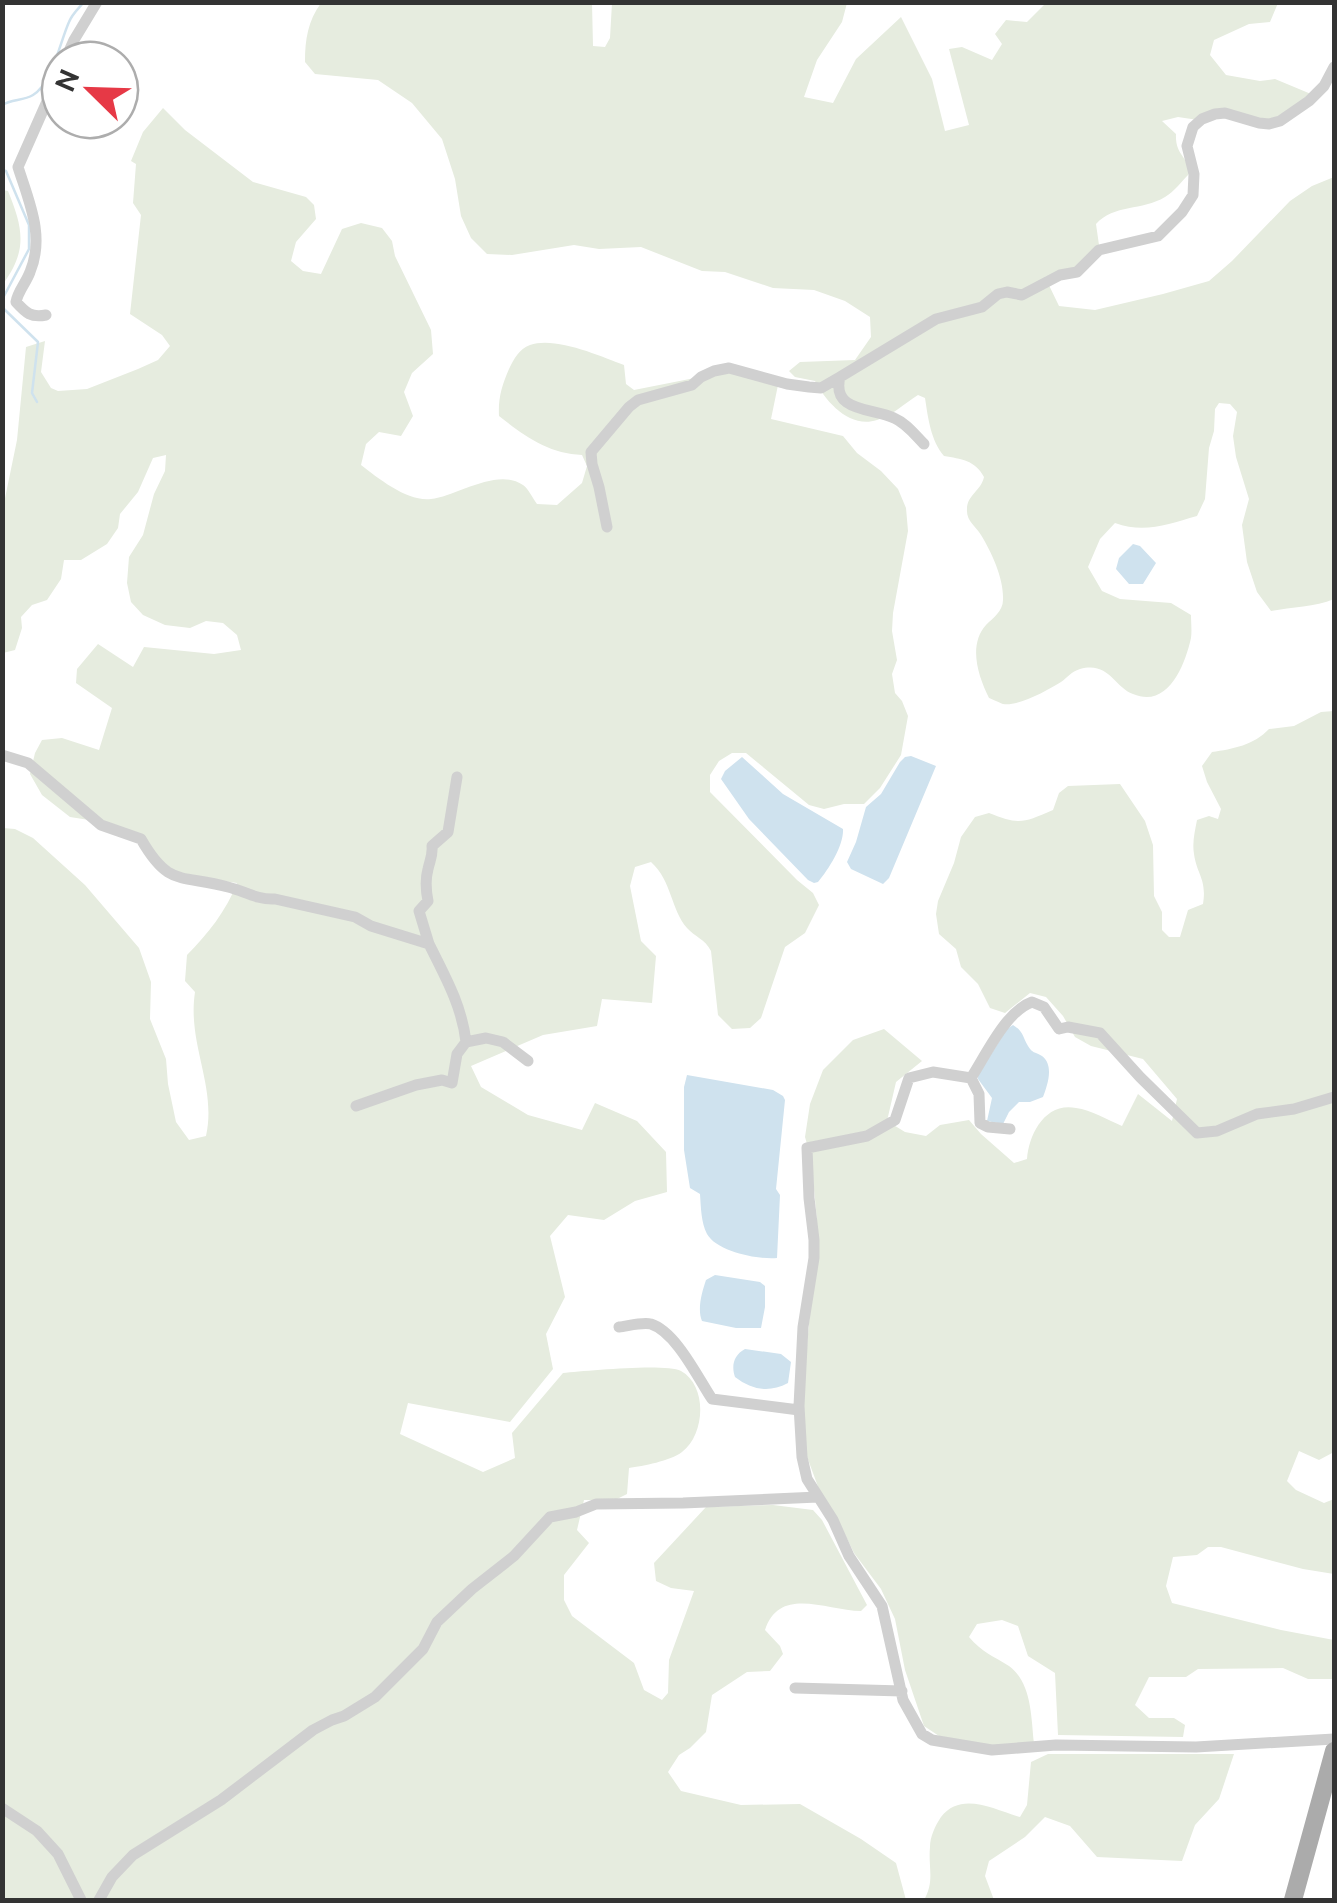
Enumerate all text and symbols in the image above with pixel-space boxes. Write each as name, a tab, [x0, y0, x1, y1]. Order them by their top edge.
north arrow	[40, 40, 140, 140]
text: N	[48, 64, 85, 96]

